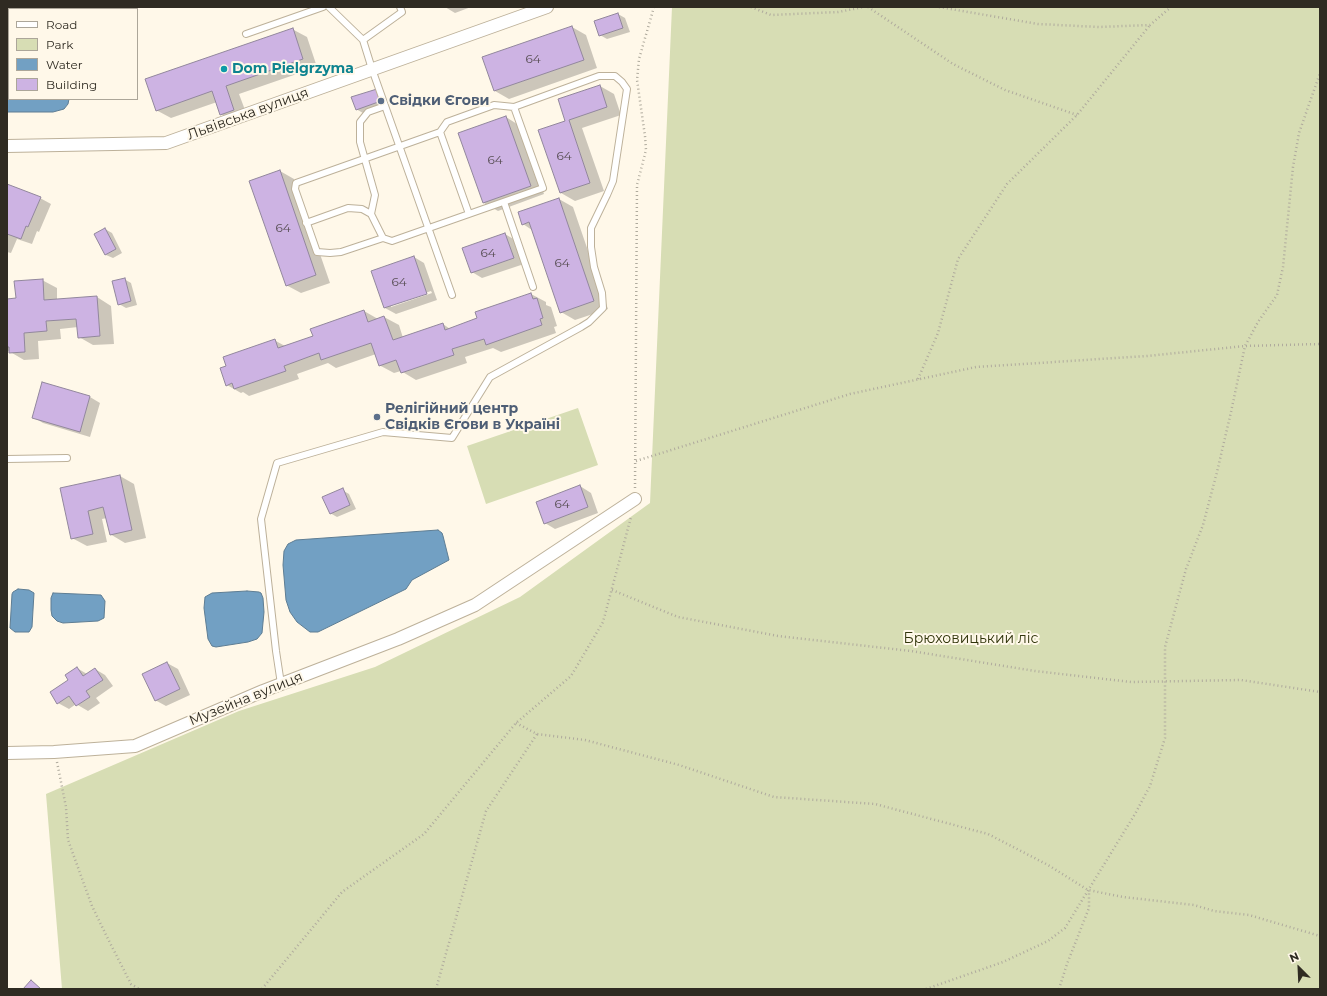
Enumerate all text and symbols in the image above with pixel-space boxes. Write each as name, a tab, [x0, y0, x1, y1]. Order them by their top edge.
legend	[8, 8, 138, 100]
text: Road	[46, 17, 77, 32]
text: Park	[46, 37, 73, 52]
house number: 64	[525, 52, 541, 66]
text: Water	[46, 57, 82, 72]
place label: Dom Pielgrzyma	[232, 61, 354, 77]
marker: Dom Pielgrzyma	[219, 64, 229, 74]
text: Building	[46, 77, 97, 92]
street label: Львівська вулиця	[185, 84, 311, 144]
place label: Свідки Єгови	[389, 93, 490, 109]
marker: Свідки Єгови	[376, 96, 386, 106]
house number: 64	[556, 149, 572, 163]
house number: 64	[487, 153, 503, 167]
house number: 64	[275, 221, 291, 235]
house number: 64	[480, 246, 496, 260]
house number: 64	[554, 256, 570, 270]
house number: 64	[391, 275, 407, 289]
place label: Релігійний центр Свідків Єгови в Україні	[385, 401, 560, 434]
marker: Релігійний центр Свідків Єгови в Україні	[372, 412, 382, 422]
house number: 64	[554, 497, 570, 511]
park label: Брюховицький ліс	[904, 631, 1038, 647]
street label: Музейна вулиця	[187, 669, 305, 729]
north arrow	[1279, 948, 1319, 988]
text: N	[1287, 949, 1301, 965]

